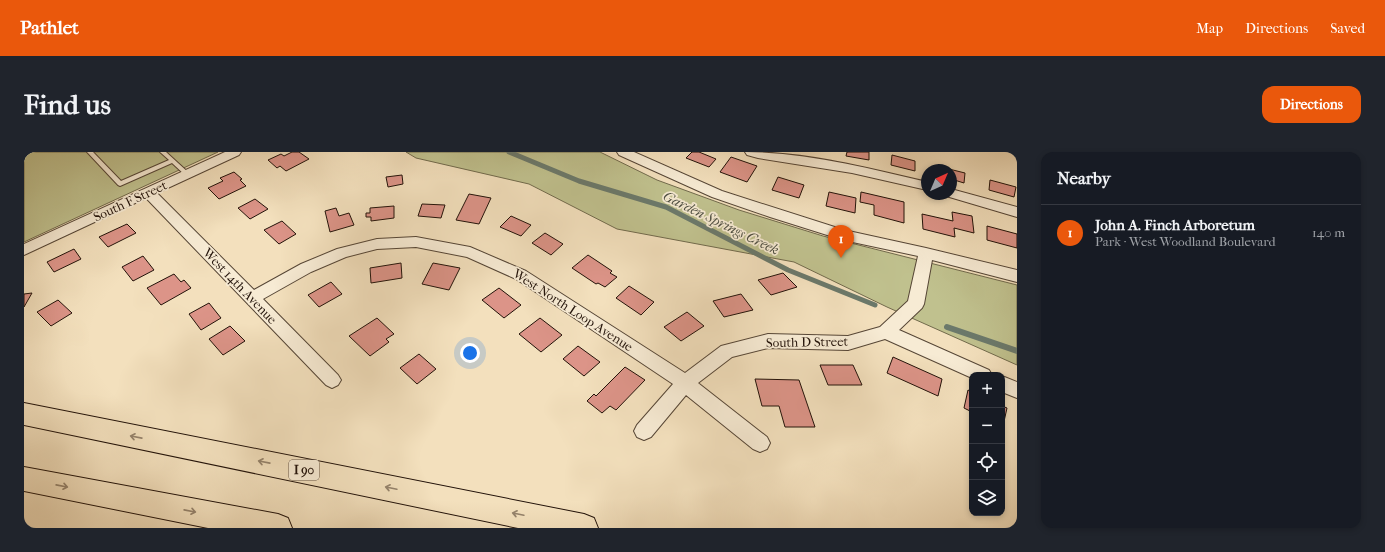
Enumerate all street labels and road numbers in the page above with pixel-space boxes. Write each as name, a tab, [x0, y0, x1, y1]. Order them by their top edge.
street label: South F Street	[91, 177, 169, 225]
street label: West 14th Avenue	[199, 244, 280, 327]
street label: West North Loop Avenue	[509, 265, 636, 355]
street label: South D Street	[766, 334, 849, 350]
road number: I 90	[289, 460, 319, 480]

